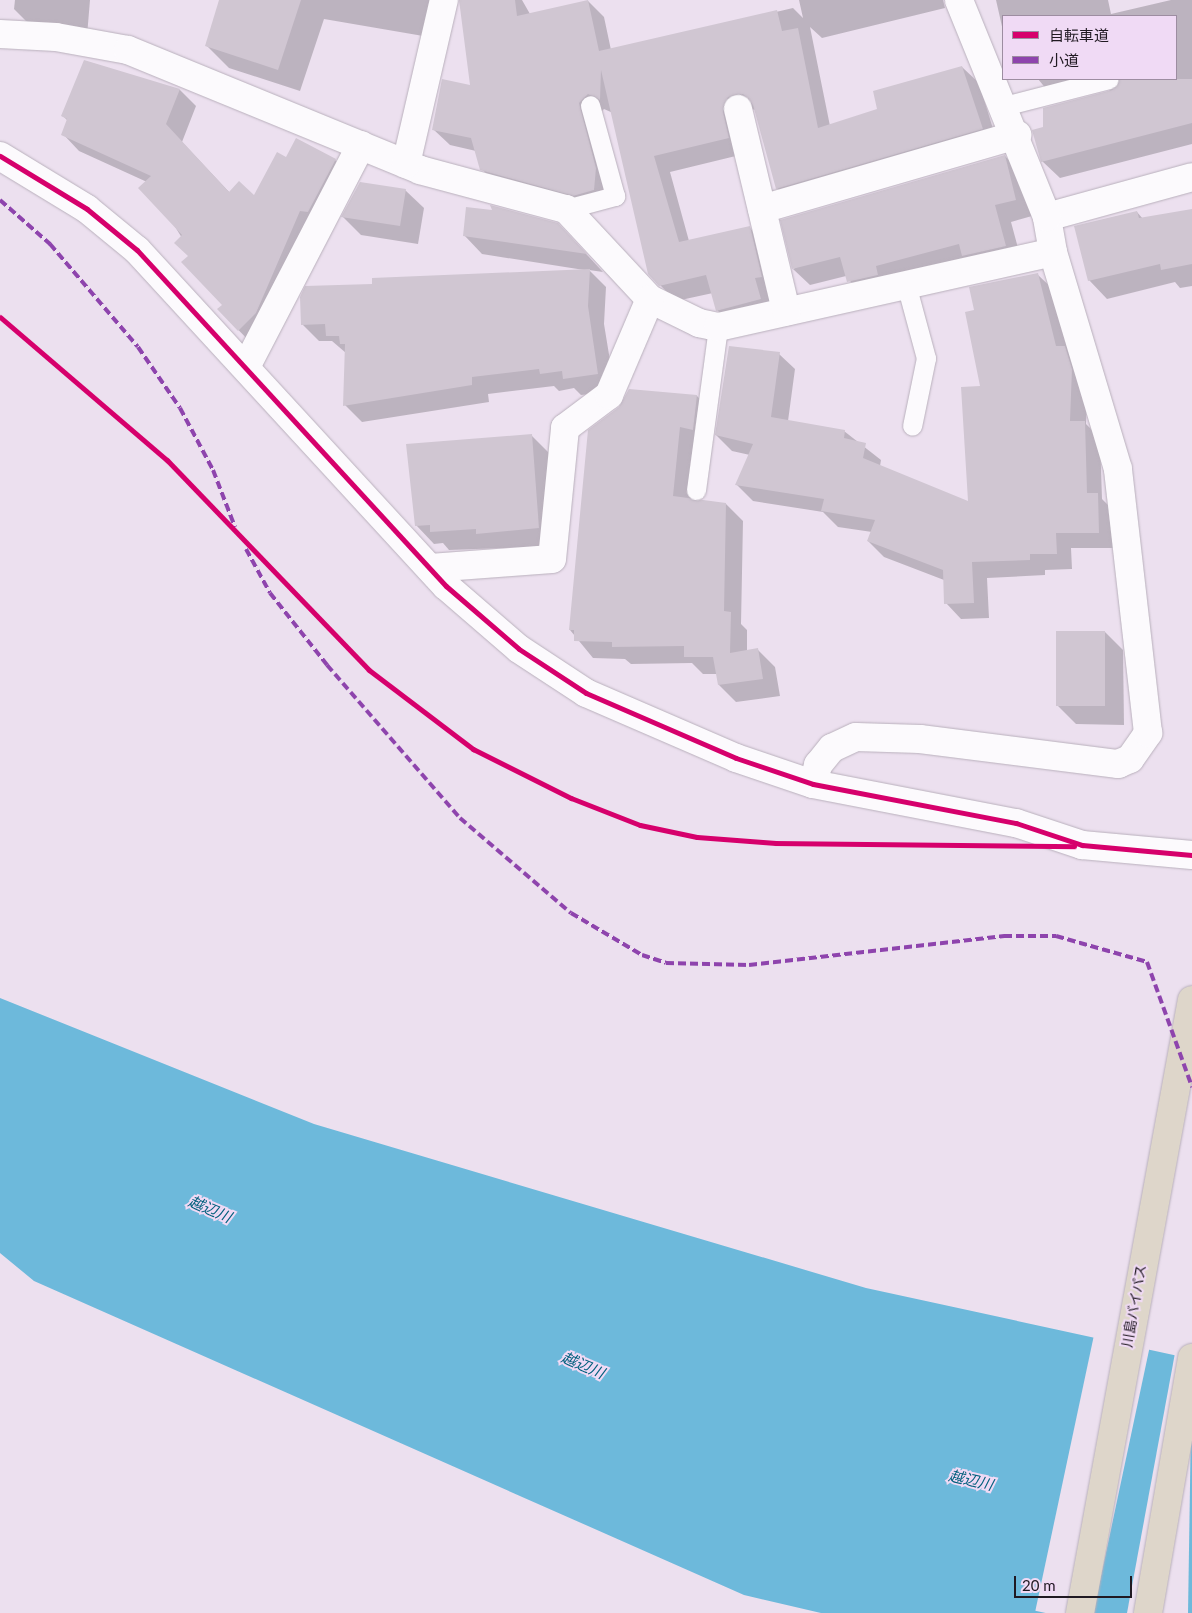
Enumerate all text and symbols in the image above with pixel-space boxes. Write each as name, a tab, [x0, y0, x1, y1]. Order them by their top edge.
legend	[1002, 15, 1177, 80]
text: 自転車道	[1049, 26, 1109, 44]
text: 小道	[1049, 51, 1079, 69]
water label: 越辺川	[186, 1192, 234, 1226]
street label: 川島バイパス	[1118, 1263, 1150, 1349]
water label: 越辺川	[559, 1348, 607, 1382]
water label: 越辺川	[947, 1466, 995, 1494]
scale bar	[1017, 1566, 1134, 1598]
text: 20 m	[1022, 1576, 1056, 1594]

